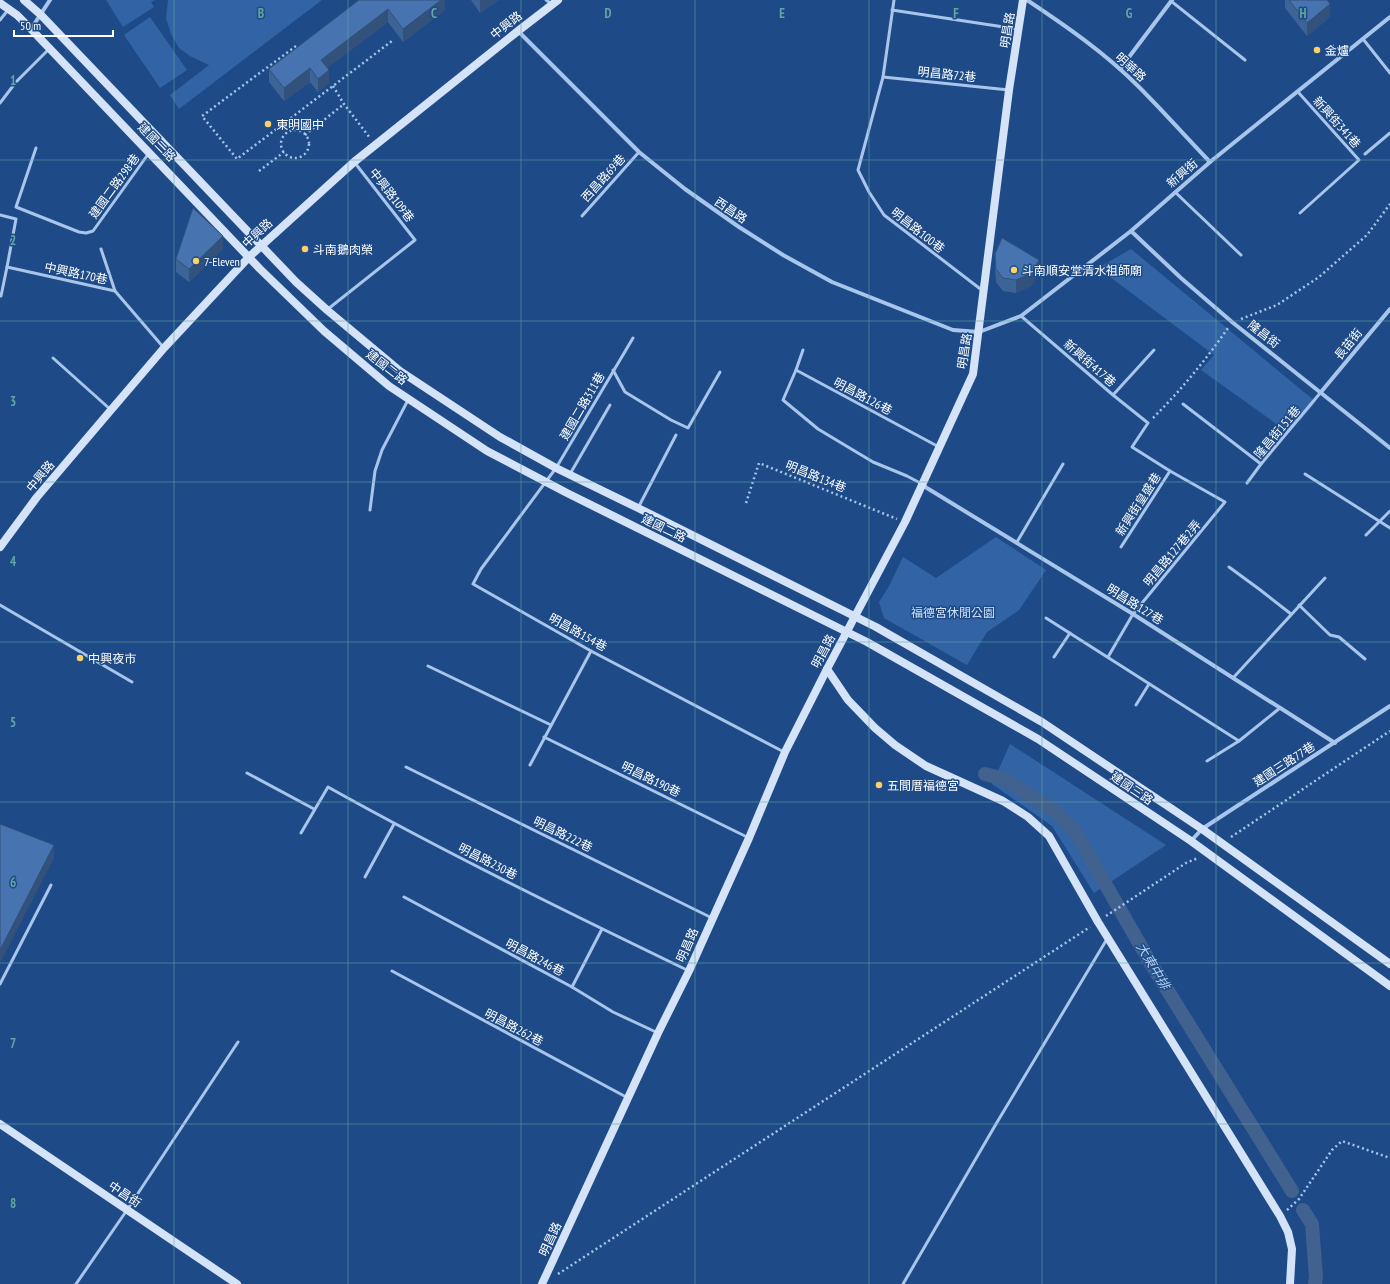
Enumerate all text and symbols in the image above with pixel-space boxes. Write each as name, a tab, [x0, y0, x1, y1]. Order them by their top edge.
text: B	[258, 5, 264, 22]
text: C	[431, 5, 437, 22]
text: D	[605, 5, 612, 22]
text: E	[779, 5, 785, 22]
text: F	[953, 5, 959, 22]
text: G	[1126, 5, 1133, 22]
text: H	[1300, 5, 1307, 22]
street label: 中興路	[487, 8, 525, 42]
street label: 明昌路	[997, 11, 1017, 49]
scale bar	[14, 12, 113, 38]
text: 50 m	[20, 18, 41, 33]
place label: 金爐	[1325, 43, 1349, 58]
marker: 金爐	[1312, 45, 1322, 55]
street label: 明華路	[1113, 49, 1149, 85]
street label: 明昌路72巷	[917, 63, 977, 85]
text: 1	[10, 72, 16, 89]
street label: 新興街341巷	[1310, 93, 1364, 151]
place label: 東明國中	[276, 117, 324, 132]
marker: 東明國中	[263, 119, 273, 129]
street label: 建國二路	[135, 120, 179, 164]
street label: 建國二路298巷	[86, 151, 142, 221]
street label: 西昌路69巷	[578, 151, 628, 205]
street label: 新興街	[1163, 156, 1201, 190]
street label: 中興路109巷	[366, 165, 418, 225]
street label: 西昌路	[712, 194, 750, 226]
street label: 明昌路100巷	[888, 204, 948, 256]
street label: 中興路	[239, 215, 275, 251]
text: 2	[10, 232, 16, 249]
place label: 斗南鵝肉榮	[313, 242, 373, 257]
marker: 斗南鵝肉榮	[300, 244, 310, 254]
place label: 7-Eleven	[204, 254, 240, 269]
marker: 7-Eleven	[191, 256, 201, 266]
street label: 中興路170巷	[43, 259, 109, 287]
place label: 斗南順安堂清水祖師廟	[1022, 263, 1142, 278]
marker: 斗南順安堂清水祖師廟	[1009, 265, 1019, 275]
street label: 隆昌街	[1245, 317, 1283, 351]
street label: 長苗街	[1331, 325, 1365, 363]
street label: 明昌路	[954, 332, 974, 370]
street label: 新興街417巷	[1061, 336, 1119, 390]
street label: 建國二路	[363, 346, 411, 388]
street label: 建國二路311巷	[556, 369, 608, 443]
street label: 明昌路126巷	[831, 374, 895, 418]
text: 3	[10, 393, 16, 410]
street label: 隆昌街151巷	[1251, 403, 1303, 461]
street label: 中興路	[23, 457, 57, 495]
street label: 明昌路134巷	[783, 457, 849, 495]
street label: 新興街皇盛巷	[1112, 470, 1164, 538]
street label: 建國二路	[639, 511, 689, 545]
street label: 明昌路127巷2弄	[1140, 517, 1204, 589]
text: 4	[10, 553, 17, 570]
street label: 明昌路127巷	[1104, 581, 1166, 627]
park label: 福德宮休閒公園	[911, 605, 995, 620]
street label: 明昌路154巷	[546, 610, 610, 654]
street label: 明昌路	[808, 632, 838, 670]
place label: 中興夜市	[88, 651, 136, 666]
marker: 中興夜市	[75, 653, 85, 663]
text: 5	[10, 714, 16, 731]
street label: 建國三路77巷	[1250, 738, 1318, 790]
street label: 明昌路190巷	[619, 758, 683, 800]
street label: 建國三路	[1108, 768, 1156, 808]
place label: 五間厝福德宮	[887, 778, 959, 793]
marker: 五間厝福德宮	[874, 780, 884, 790]
street label: 明昌路222巷	[531, 813, 595, 855]
street label: 明昌路230巷	[456, 840, 520, 882]
text: 6	[10, 874, 16, 891]
street label: 明昌路	[673, 925, 701, 965]
street label: 明昌路246巷	[503, 935, 567, 979]
water label: 大東中排	[1132, 939, 1175, 994]
street label: 明昌路262巷	[482, 1005, 546, 1049]
text: 7	[10, 1035, 16, 1052]
street label: 中昌街	[106, 1178, 144, 1210]
text: 8	[10, 1195, 16, 1212]
street label: 明昌路	[536, 1220, 564, 1258]

